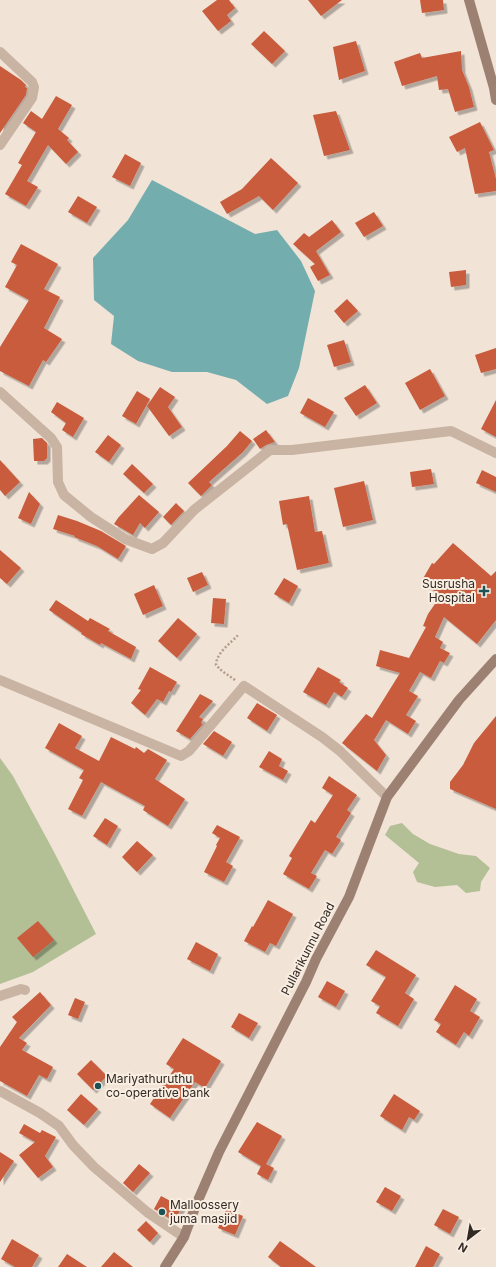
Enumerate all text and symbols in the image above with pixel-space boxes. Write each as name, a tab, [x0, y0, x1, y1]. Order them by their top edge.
place label: Susrusha Hospital	[422, 576, 475, 605]
marker: Susrusha Hospital	[478, 585, 490, 597]
street label: Pullarikunnu Road	[278, 900, 337, 998]
place label: Mariyathuruthu co-operative bank	[106, 1071, 210, 1100]
marker: Mariyathuruthu co-operative bank	[93, 1081, 103, 1091]
place label: Malloossery juma masjid	[169, 1197, 239, 1226]
marker: Malloossery juma masjid	[157, 1207, 167, 1217]
north arrow	[448, 1219, 488, 1259]
text: N	[456, 1239, 470, 1256]

